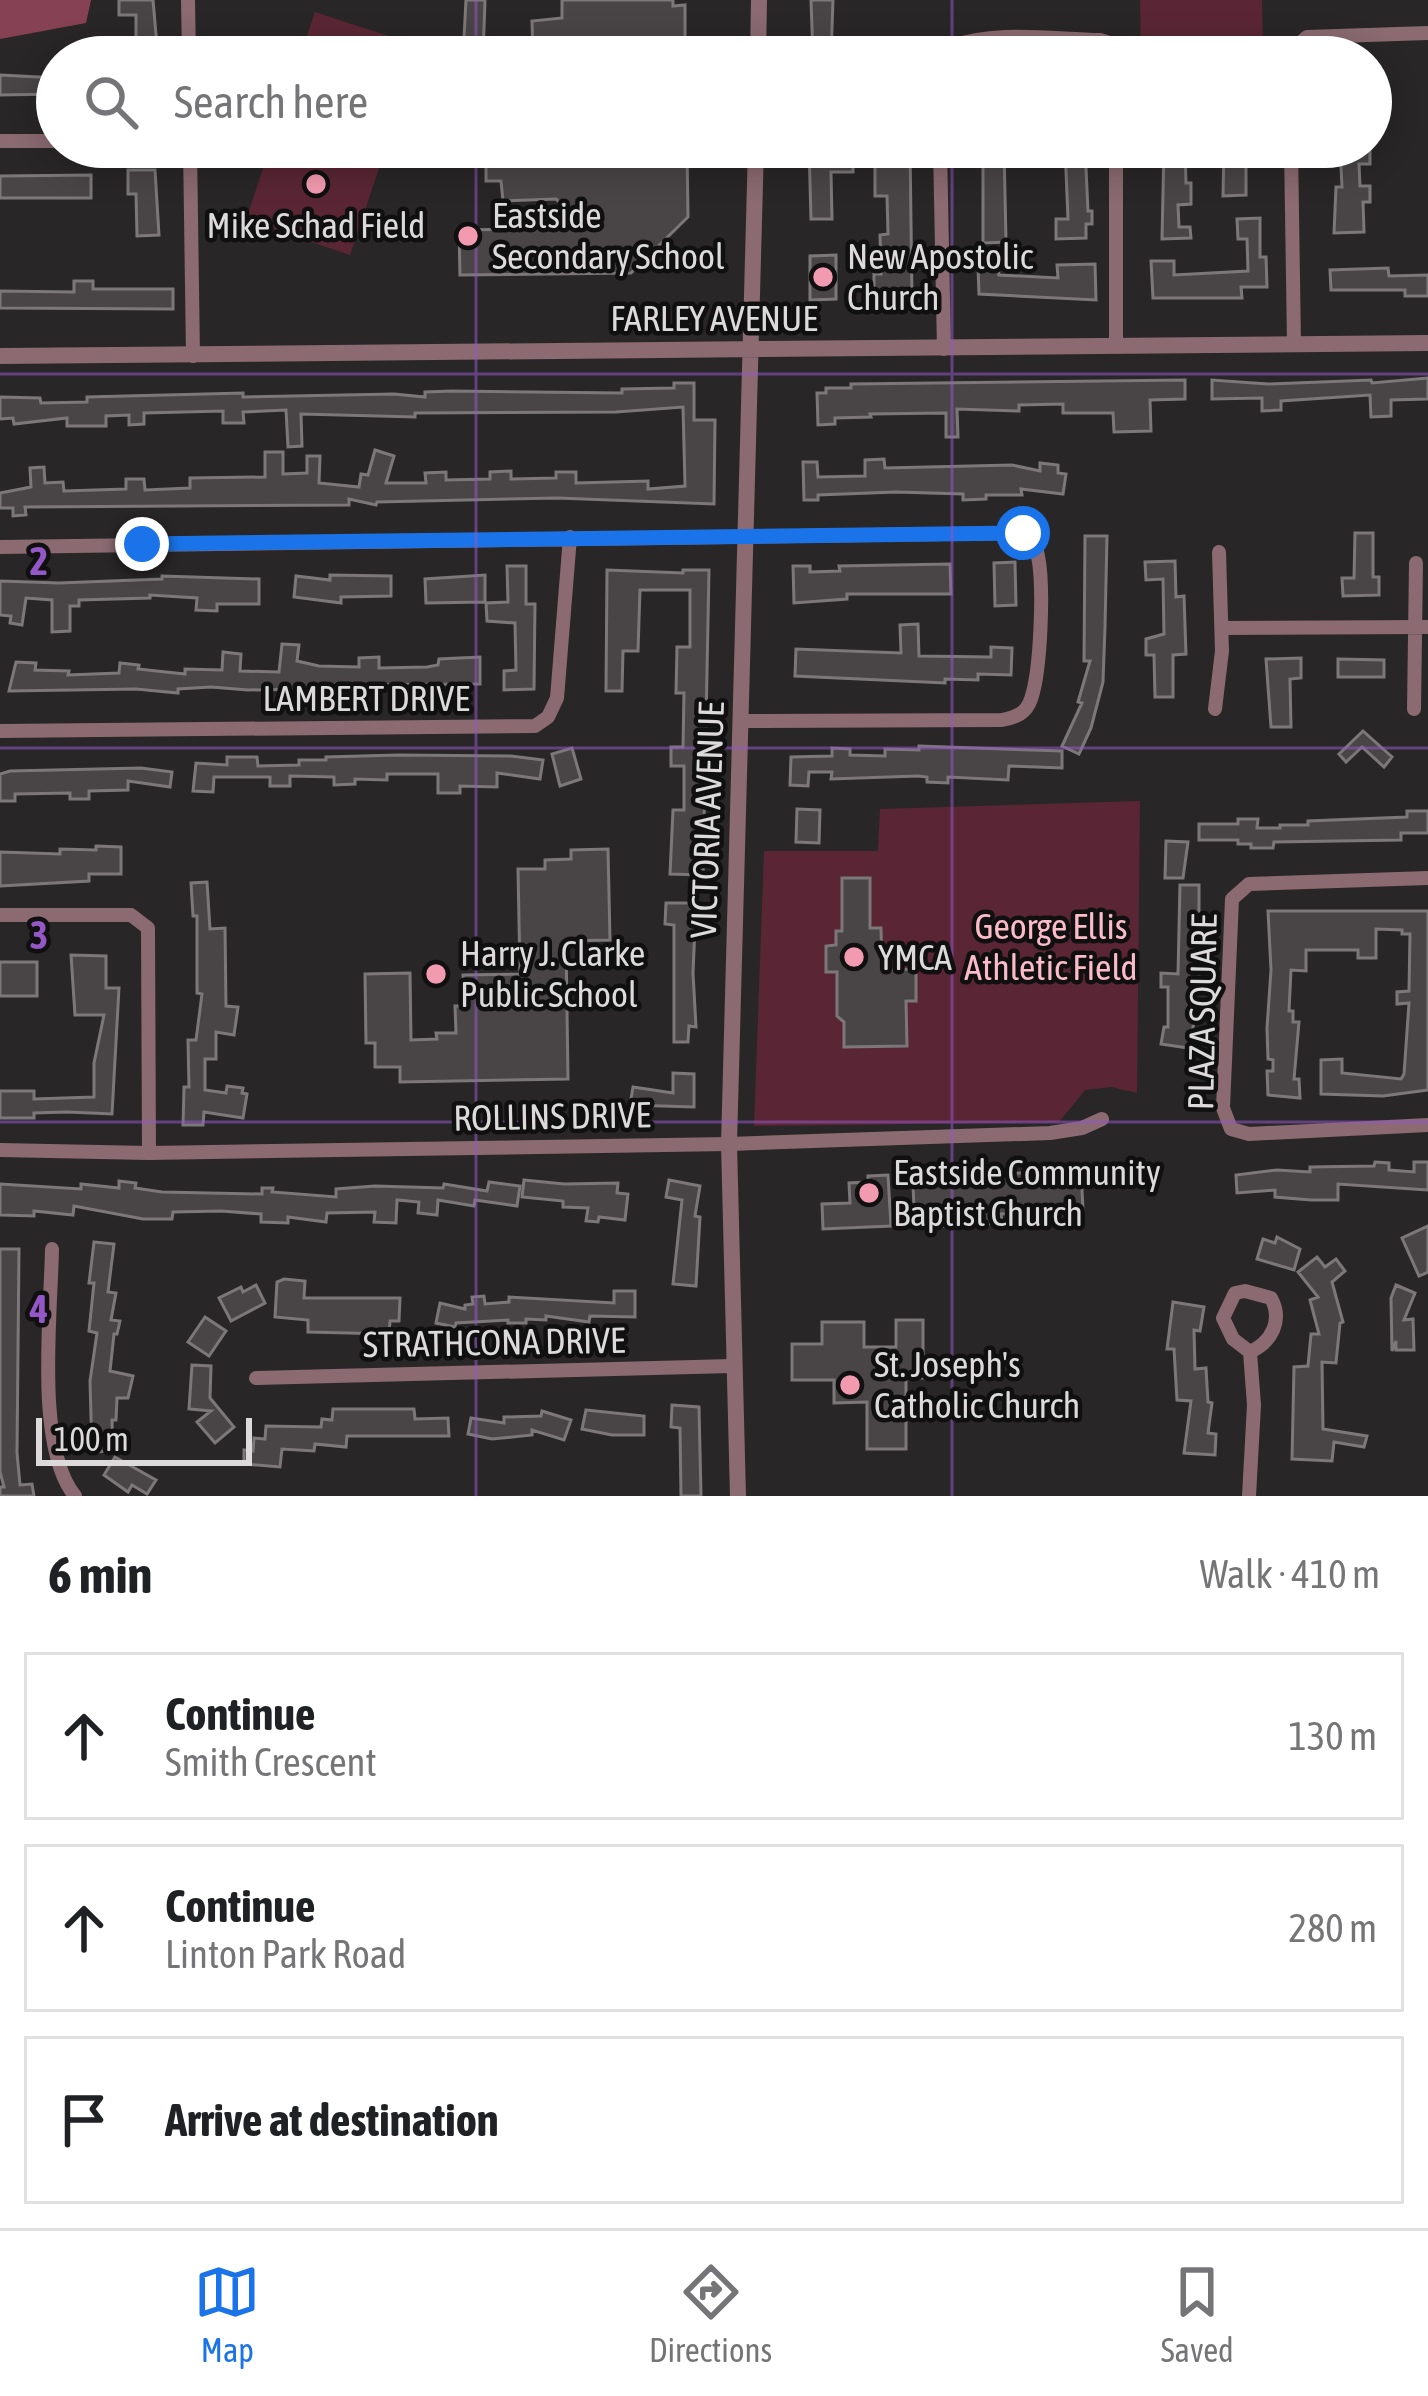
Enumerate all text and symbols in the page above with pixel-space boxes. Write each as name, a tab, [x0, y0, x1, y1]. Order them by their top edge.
search box	[36, 36, 1392, 168]
icon: search	[78, 69, 144, 135]
text: Search here	[174, 76, 368, 128]
marker: Mike Schad Field	[303, 171, 329, 197]
place label: Eastside Secondary School	[492, 194, 725, 277]
place label: Mike Schad Field	[207, 204, 425, 246]
marker: Eastside Secondary School	[455, 223, 481, 249]
place label: New Apostolic Church	[847, 235, 1034, 318]
marker: New Apostolic Church	[810, 264, 836, 290]
street label: FARLEY AVENUE	[610, 297, 818, 339]
route start	[996, 506, 1050, 560]
route end	[115, 517, 169, 571]
text: 2	[30, 539, 48, 583]
street label: LAMBERT DRIVE	[262, 677, 470, 719]
street label: VICTORIA AVENUE	[682, 701, 732, 939]
park label: George Ellis Athletic Field	[964, 905, 1138, 988]
text: 3	[30, 913, 48, 957]
street label: PLAZA SQUARE	[1179, 913, 1225, 1111]
place label: Harry J. Clarke Public School	[460, 932, 645, 1015]
place label: YMCA	[878, 936, 952, 978]
marker: YMCA	[841, 944, 867, 970]
marker: Harry J. Clarke Public School	[423, 961, 449, 987]
street label: ROLLINS DRIVE	[453, 1093, 651, 1139]
place label: Eastside Community Baptist Church	[893, 1151, 1161, 1234]
marker: Eastside Community Baptist Church	[856, 1180, 882, 1206]
text: 4	[29, 1287, 48, 1331]
street label: STRATHCONA DRIVE	[362, 1319, 626, 1365]
place label: St. Joseph's Catholic Church	[874, 1343, 1080, 1426]
marker: St. Joseph's Catholic Church	[837, 1372, 863, 1398]
scale bar	[36, 1412, 252, 1465]
text: 100 m	[54, 1420, 129, 1458]
text: 6 min	[48, 1545, 152, 1604]
text: Walk · 410 m	[1200, 1552, 1380, 1596]
text: Continue	[165, 1688, 316, 1740]
icon: ahead	[51, 1703, 117, 1769]
text: 130 m	[1289, 1714, 1377, 1758]
text: Smith Crescent	[165, 1740, 377, 1784]
text: Continue	[165, 1880, 316, 1932]
icon: ahead	[51, 1895, 117, 1961]
text: 280 m	[1289, 1906, 1377, 1950]
text: Linton Park Road	[165, 1932, 406, 1976]
icon: arrive	[51, 2087, 117, 2153]
text: Arrive at destination	[165, 2094, 499, 2146]
tab: Map	[194, 2259, 260, 2369]
tab: Directions	[649, 2259, 772, 2369]
tab: Saved	[1161, 2259, 1234, 2369]

